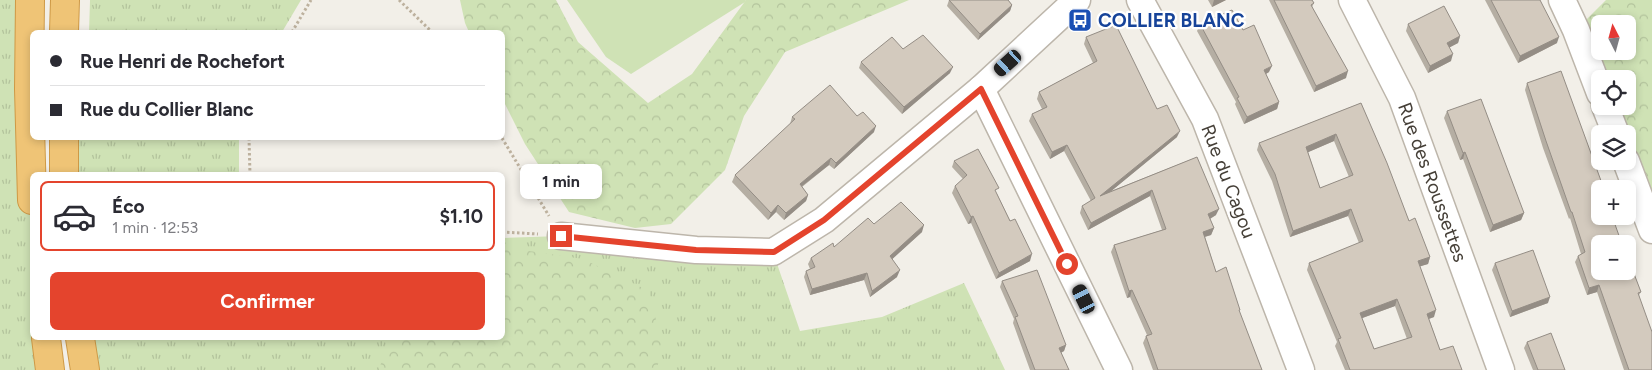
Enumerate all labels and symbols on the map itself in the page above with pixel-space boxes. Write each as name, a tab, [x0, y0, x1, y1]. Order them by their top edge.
bus stop icon: COLLIER BLANC	[1067, 7, 1093, 33]
place label: COLLIER BLANC	[1098, 9, 1245, 32]
north arrow	[1591, 15, 1636, 60]
car	[991, 47, 1024, 79]
street label: Rue des Roussettes	[1393, 99, 1472, 265]
street label: Rue du Cagou	[1196, 121, 1261, 241]
callout: 1 min	[520, 164, 602, 198]
route end	[550, 225, 572, 247]
route start	[1056, 253, 1078, 275]
car	[1070, 282, 1097, 316]

